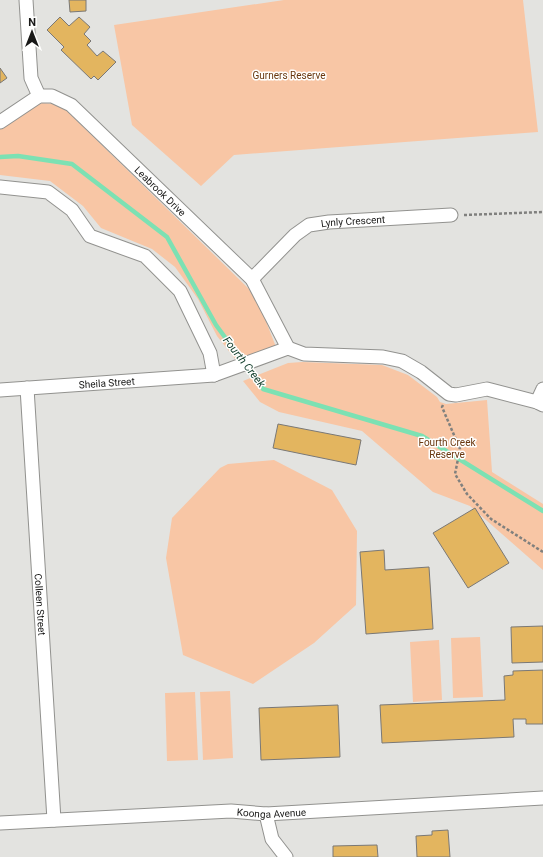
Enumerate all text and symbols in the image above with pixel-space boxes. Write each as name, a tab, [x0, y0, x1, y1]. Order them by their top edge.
north arrow	[12, 12, 52, 52]
text: N	[28, 16, 36, 29]
park label: Gurners Reserve	[252, 70, 326, 81]
street label: Leabrook Drive	[133, 164, 188, 218]
street label: Lynly Crescent	[320, 213, 385, 229]
water label: Fourth Creek	[220, 334, 268, 390]
street label: Sheila Street	[78, 375, 135, 390]
park label: Fourth Creek Reserve	[418, 437, 476, 460]
street label: Colleen Street	[33, 573, 48, 636]
street label: Koonga Avenue	[237, 806, 307, 820]

